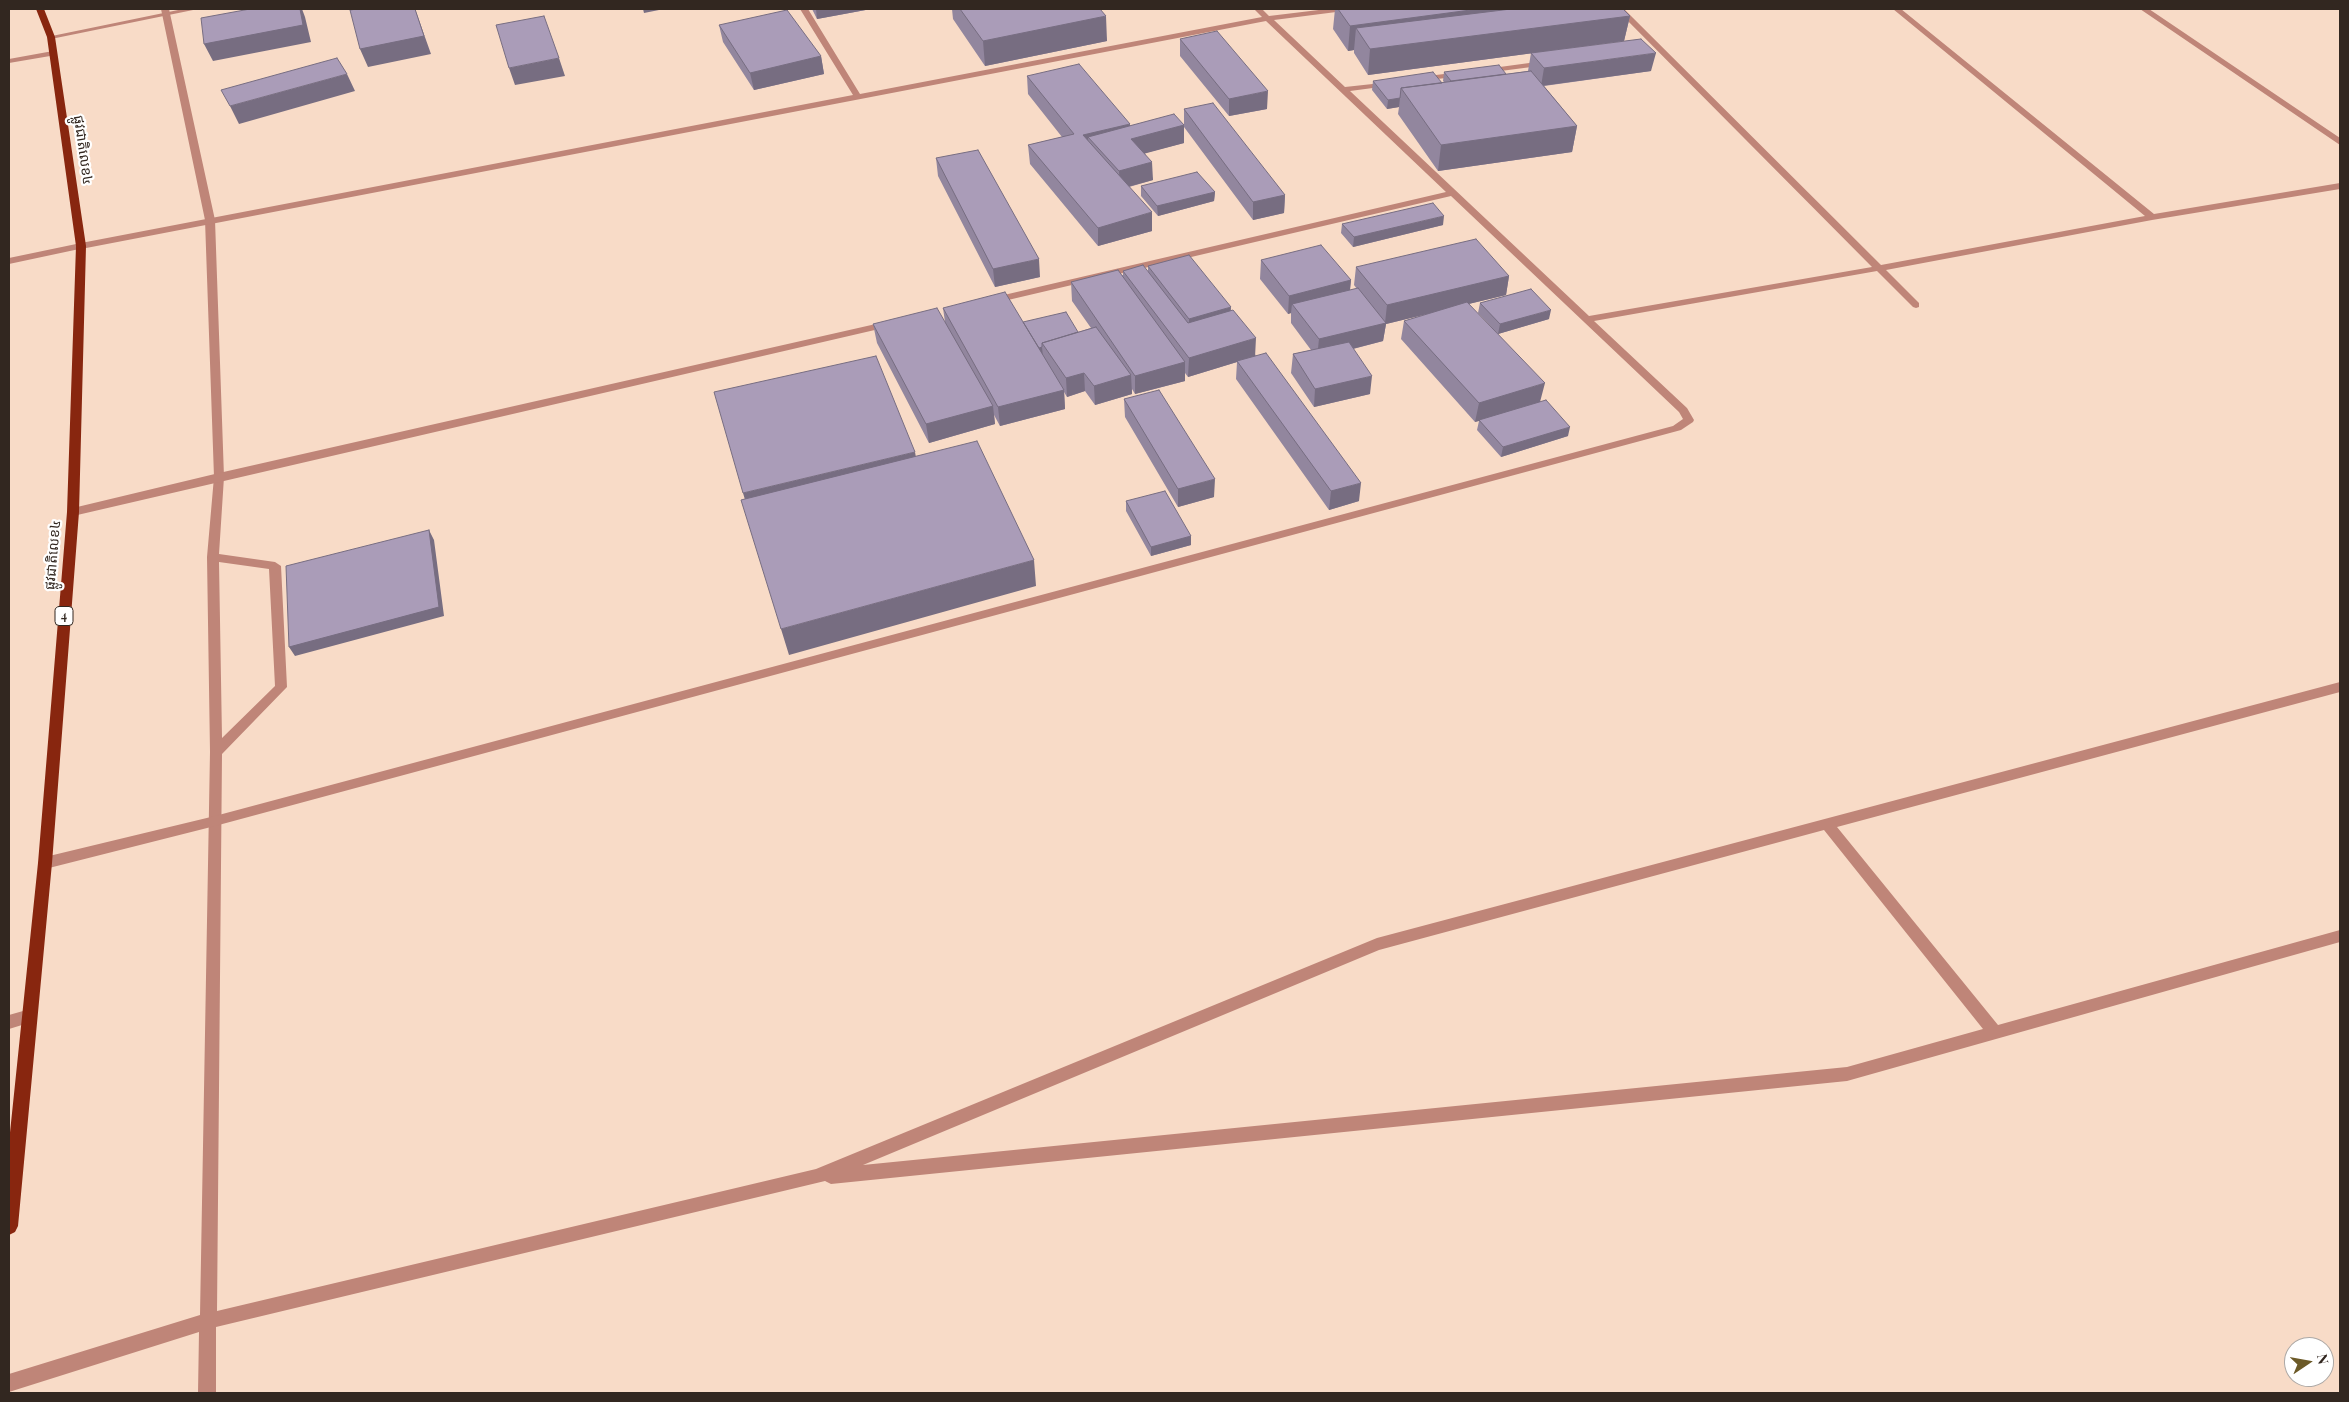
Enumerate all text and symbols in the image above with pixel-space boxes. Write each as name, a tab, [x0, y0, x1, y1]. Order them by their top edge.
street label: ផ្លូវជាតិលេខ៤	[70, 114, 96, 186]
street label: ផ្លូវជាតិលេខ៤	[42, 519, 64, 591]
road number: 4	[55, 606, 73, 626]
north arrow	[2284, 1337, 2334, 1387]
text: N	[2313, 1352, 2334, 1366]

